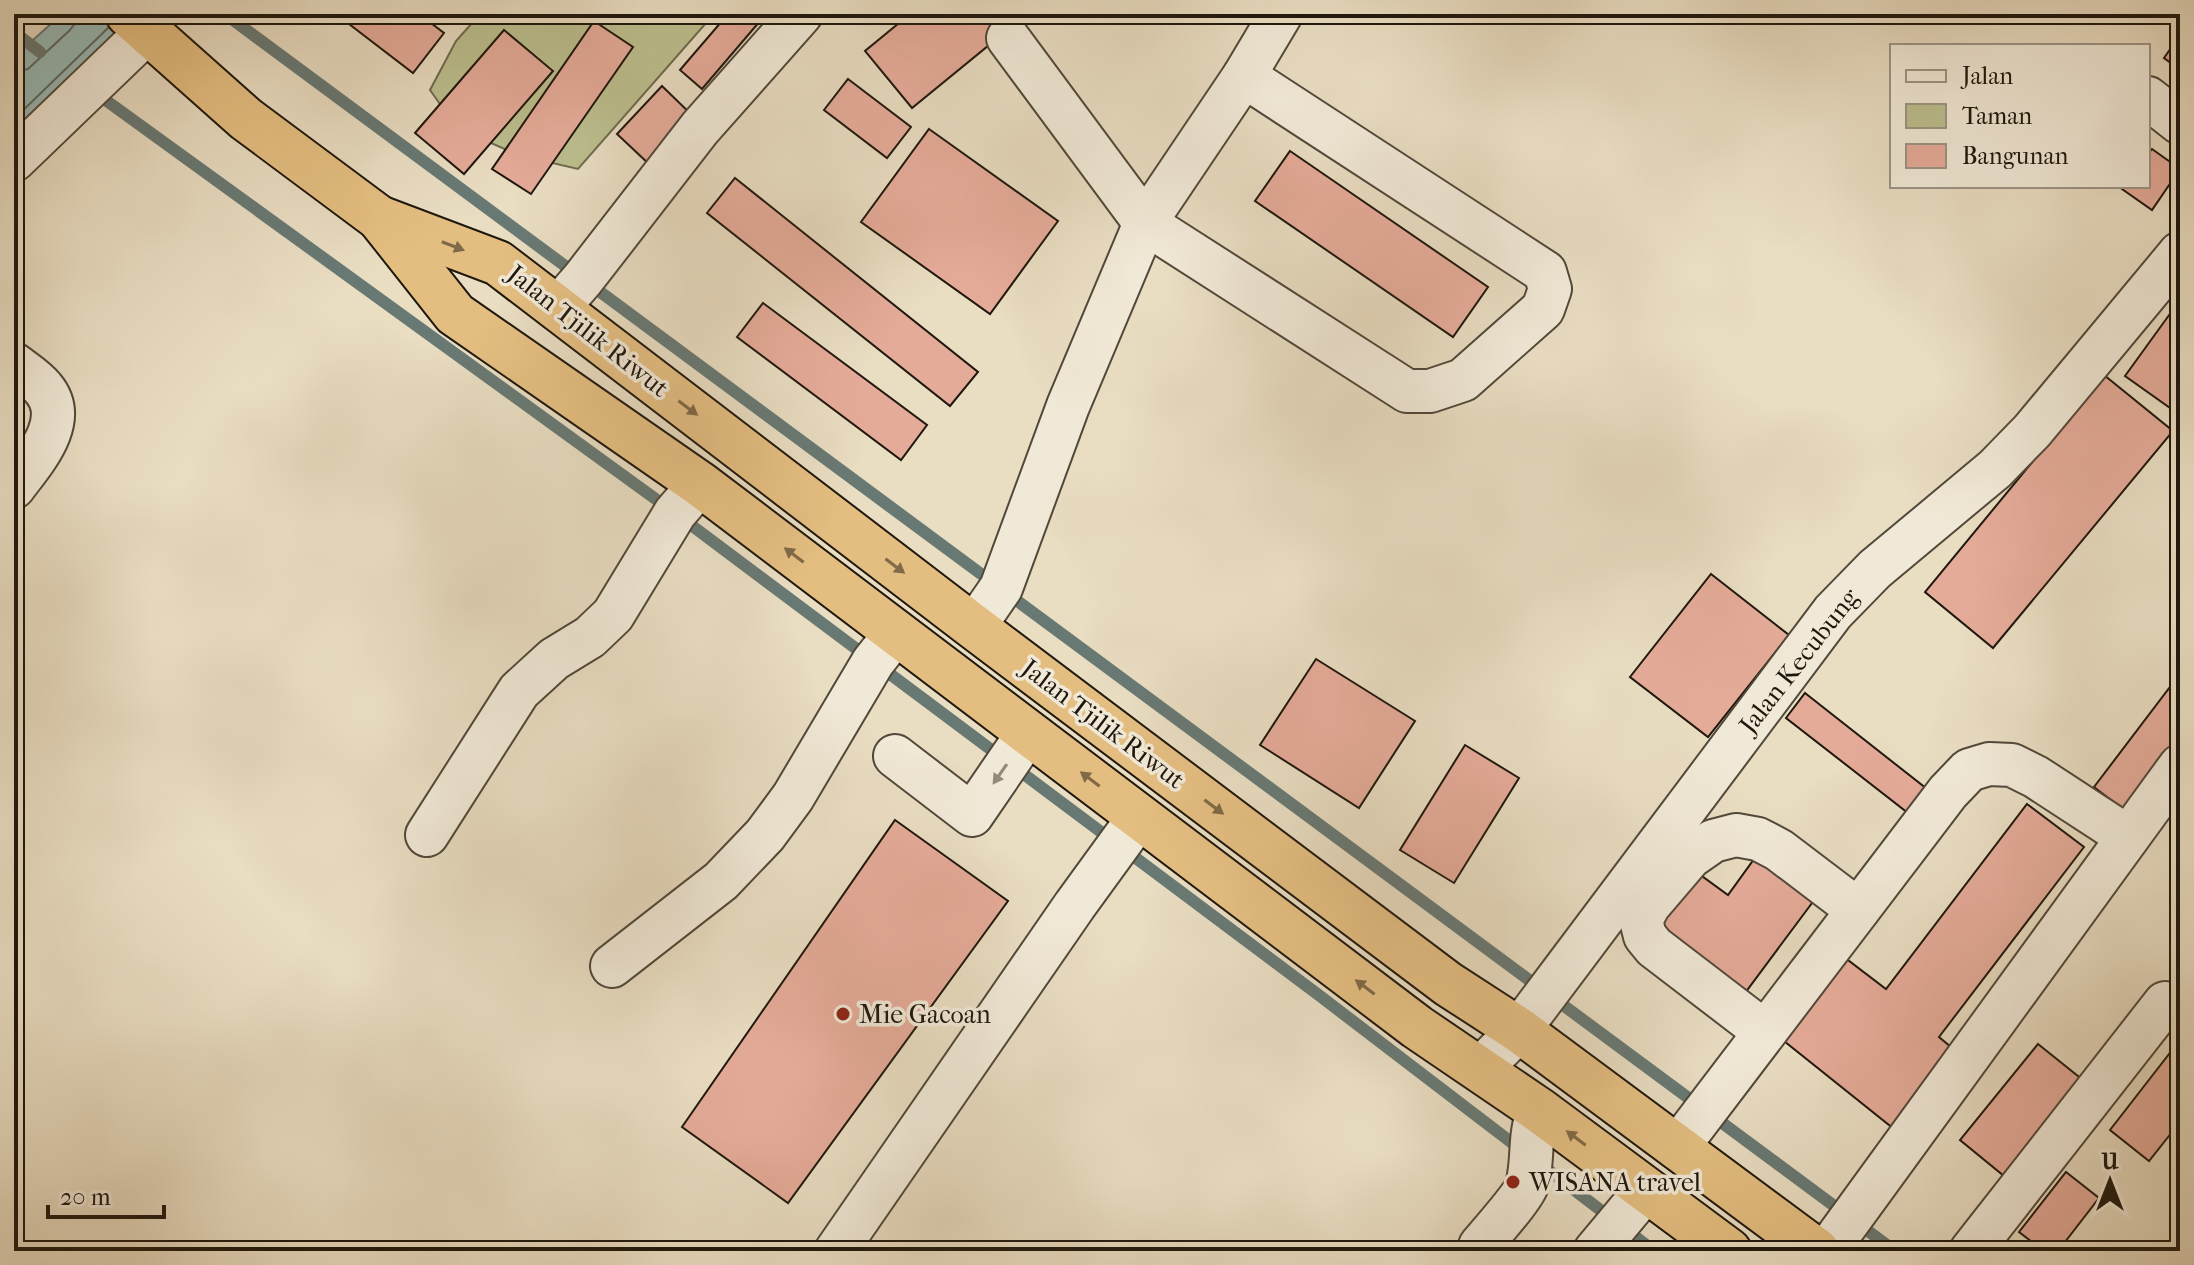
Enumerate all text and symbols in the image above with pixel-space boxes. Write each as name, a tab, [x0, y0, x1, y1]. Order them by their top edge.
legend	[1890, 44, 2150, 188]
text: Jalan	[1960, 62, 2013, 90]
text: Taman	[1962, 102, 2032, 130]
text: Bangunan	[1962, 142, 2068, 170]
one-way arrow	[441, 240, 465, 253]
street label: Jalan Tjilik Riwut	[500, 257, 675, 404]
one-way arrow	[678, 400, 698, 416]
one-way arrow	[783, 548, 804, 564]
one-way arrow	[885, 558, 905, 574]
street label: Jalan Kecubung	[1731, 581, 1866, 741]
street label: Jalan Tjilik Riwut	[1014, 651, 1191, 796]
one-way arrow	[993, 763, 1008, 784]
one-way arrow	[1080, 772, 1101, 788]
one-way arrow	[1204, 799, 1224, 815]
one-way arrow	[1355, 979, 1375, 995]
place label: Mie Gacoan	[859, 999, 991, 1030]
marker: Mie Gacoan	[834, 1005, 852, 1023]
one-way arrow	[1565, 1130, 1587, 1146]
north arrow	[2070, 1141, 2150, 1221]
text: U	[2100, 1149, 2119, 1175]
place label: WISANA travel	[1528, 1167, 1701, 1198]
scale bar	[48, 1169, 164, 1219]
marker: WISANA travel	[1504, 1173, 1522, 1191]
text: 20 m	[60, 1183, 111, 1211]

